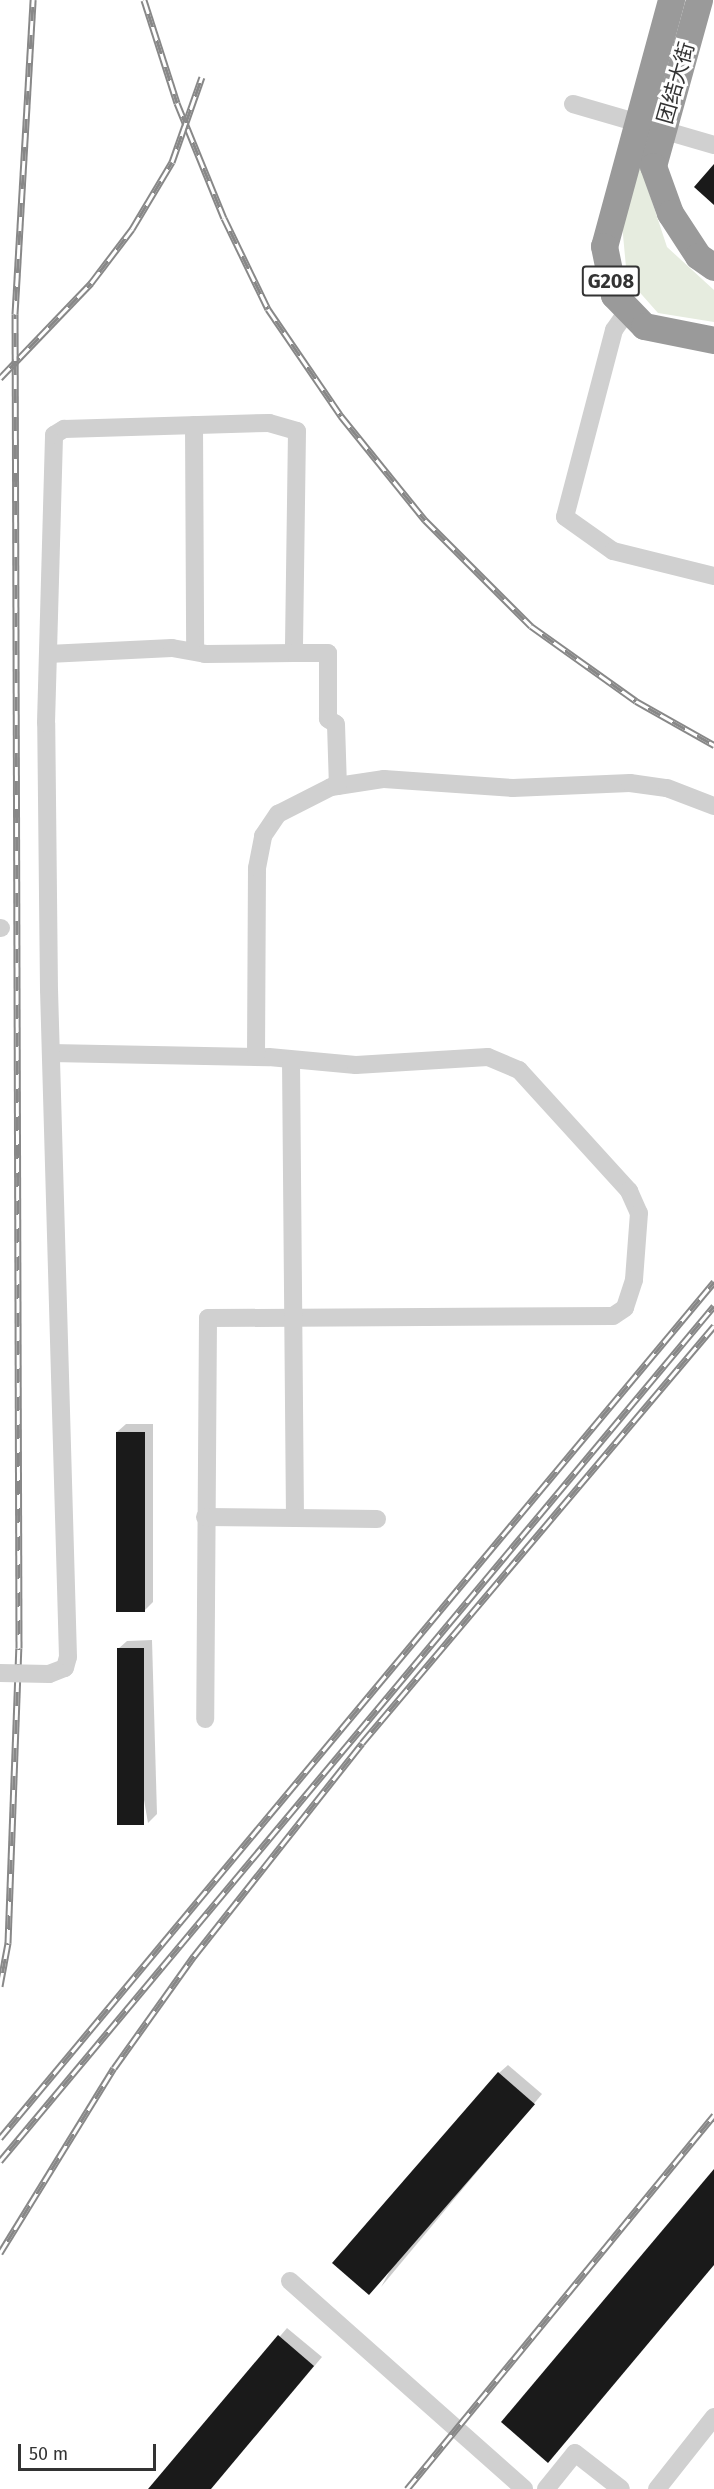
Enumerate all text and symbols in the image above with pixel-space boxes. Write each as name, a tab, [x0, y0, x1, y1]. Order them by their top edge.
street label: 团结大街	[652, 39, 700, 127]
road number: G208	[581, 264, 641, 298]
scale bar	[21, 2432, 159, 2470]
text: 50 m	[29, 2443, 68, 2465]

